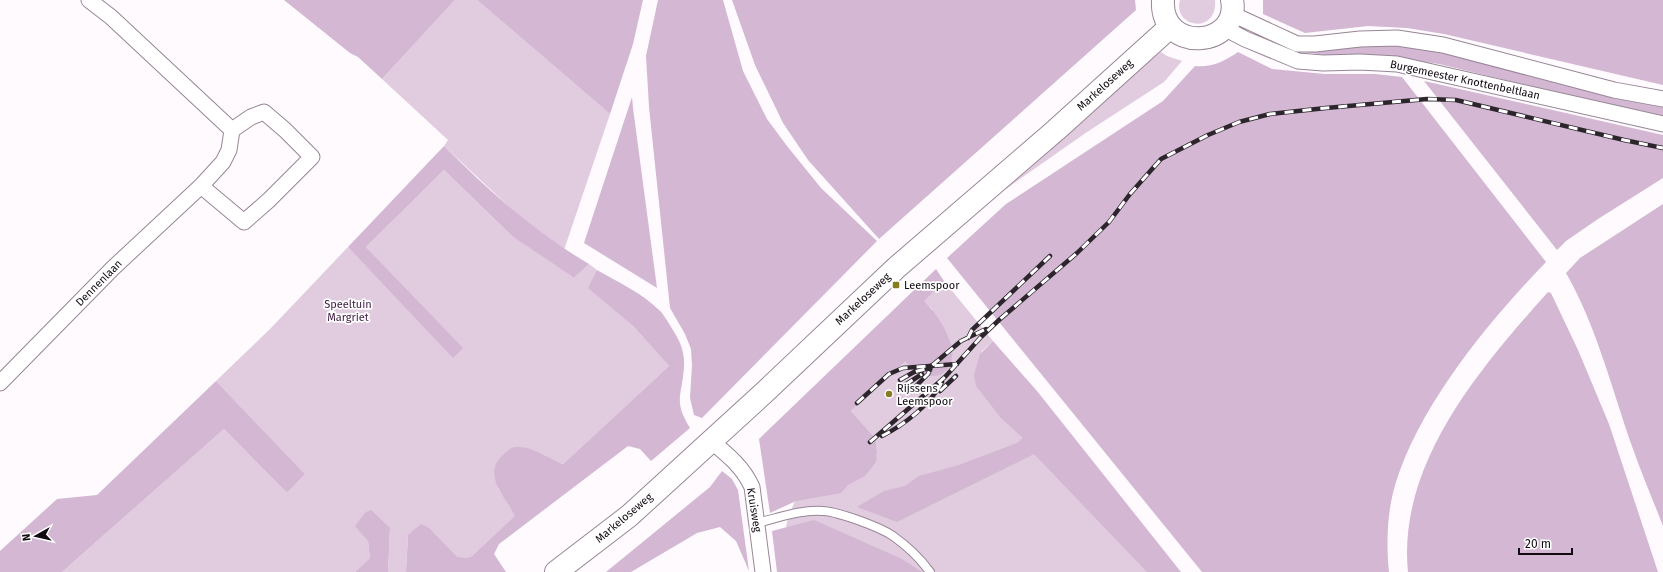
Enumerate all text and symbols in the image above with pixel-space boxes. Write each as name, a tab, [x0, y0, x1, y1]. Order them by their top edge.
street label: Markeloseweg	[1074, 56, 1136, 113]
street label: Burgemeester Knottenbeltlaan	[1389, 58, 1541, 102]
street label: Dennenlaan	[73, 257, 125, 309]
street label: Markeloseweg	[833, 270, 893, 328]
place label: Leemspoor	[904, 279, 960, 292]
marker: Leemspoor	[891, 280, 901, 290]
park label: Speeltuin Margriet	[324, 298, 372, 324]
place label: Rijssens Leemspoor	[897, 382, 953, 408]
marker: Rijssens Leemspoor	[884, 389, 894, 399]
street label: Kruisweg	[744, 487, 764, 533]
street label: Markeloseweg	[593, 490, 655, 546]
north arrow	[16, 516, 56, 556]
scale bar	[1519, 530, 1572, 556]
text: N	[20, 533, 34, 542]
text: 20 m	[1525, 537, 1551, 551]

